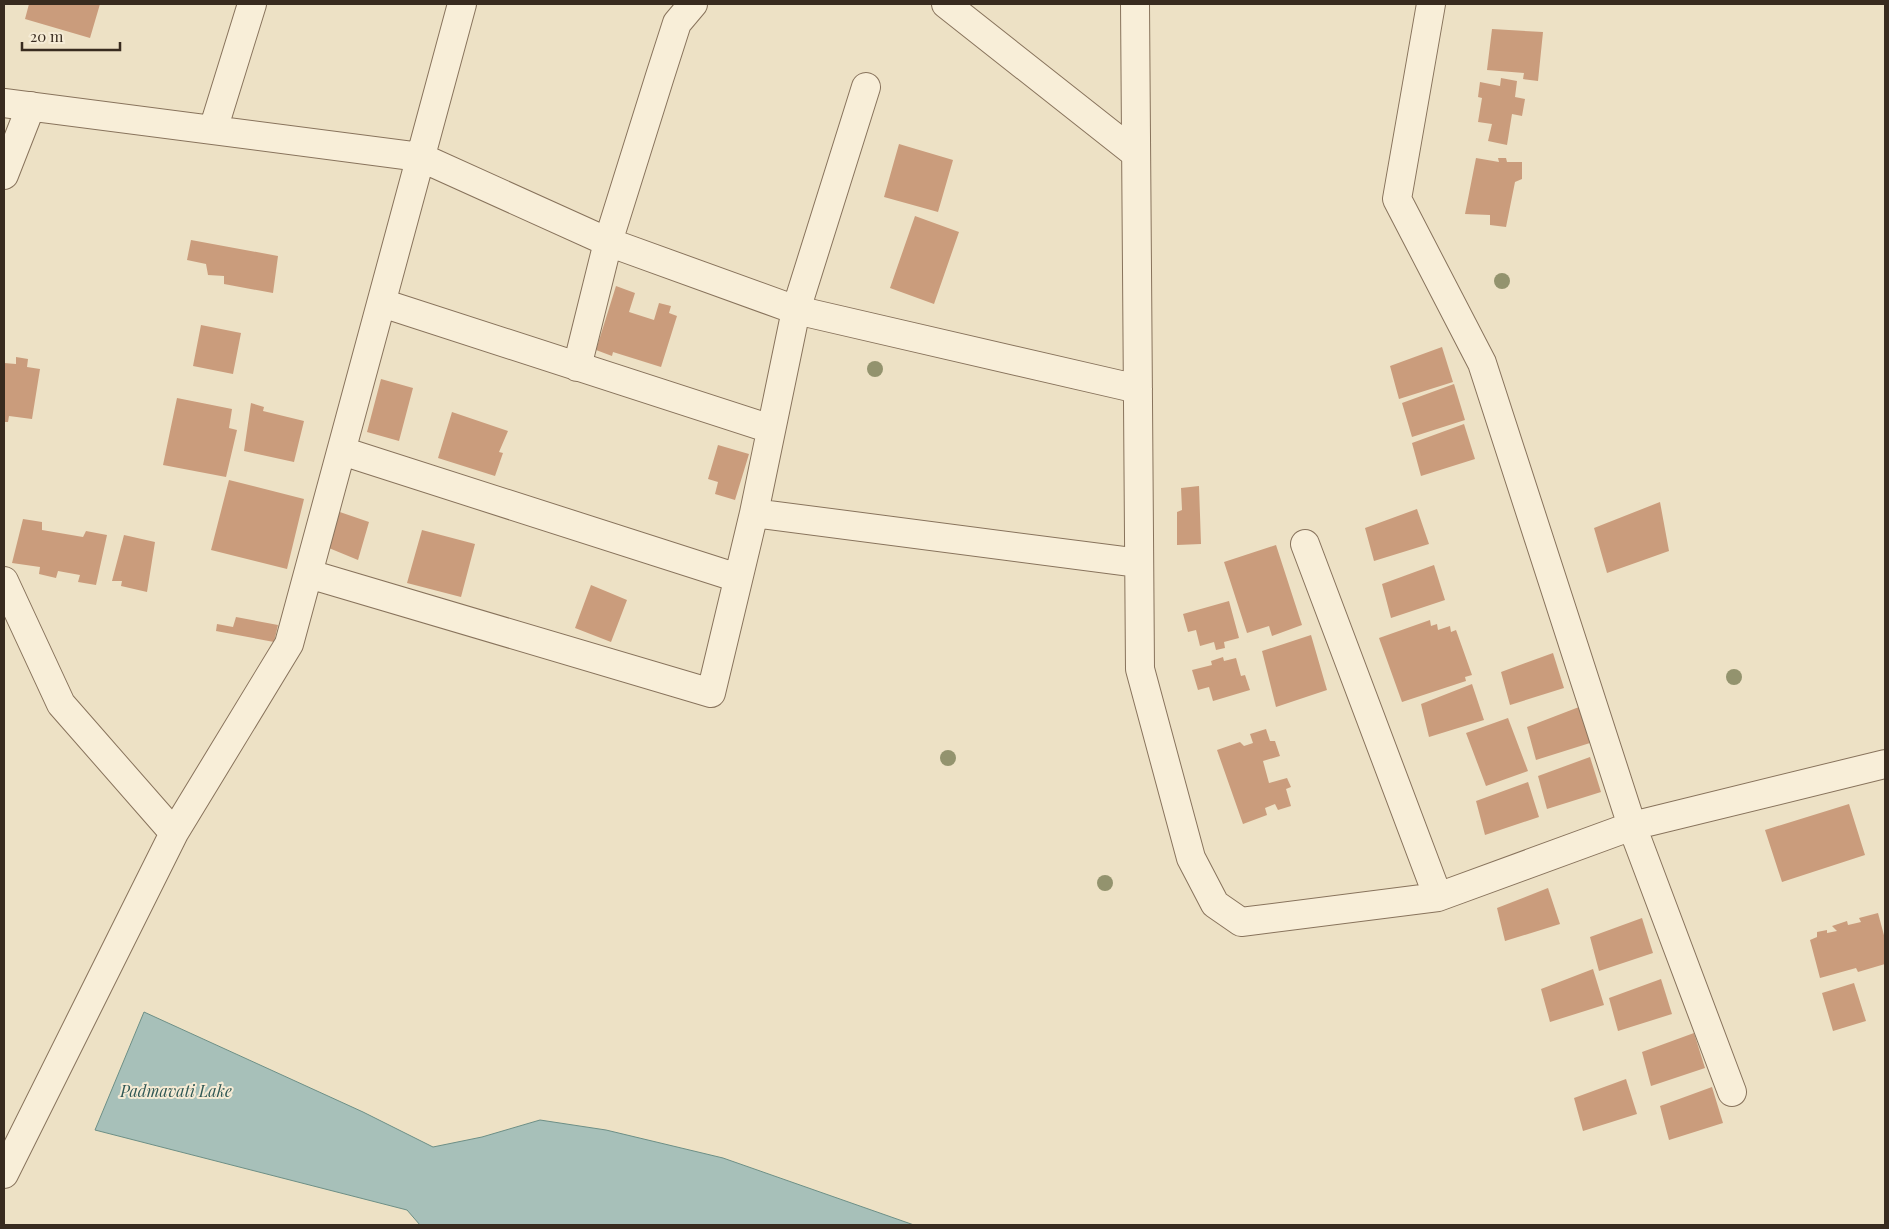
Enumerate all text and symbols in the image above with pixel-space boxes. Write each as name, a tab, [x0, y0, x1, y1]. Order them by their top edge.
scale bar	[22, 20, 120, 52]
text: 20 m	[30, 26, 64, 46]
water label: Padmavati Lake	[119, 1080, 232, 1101]

